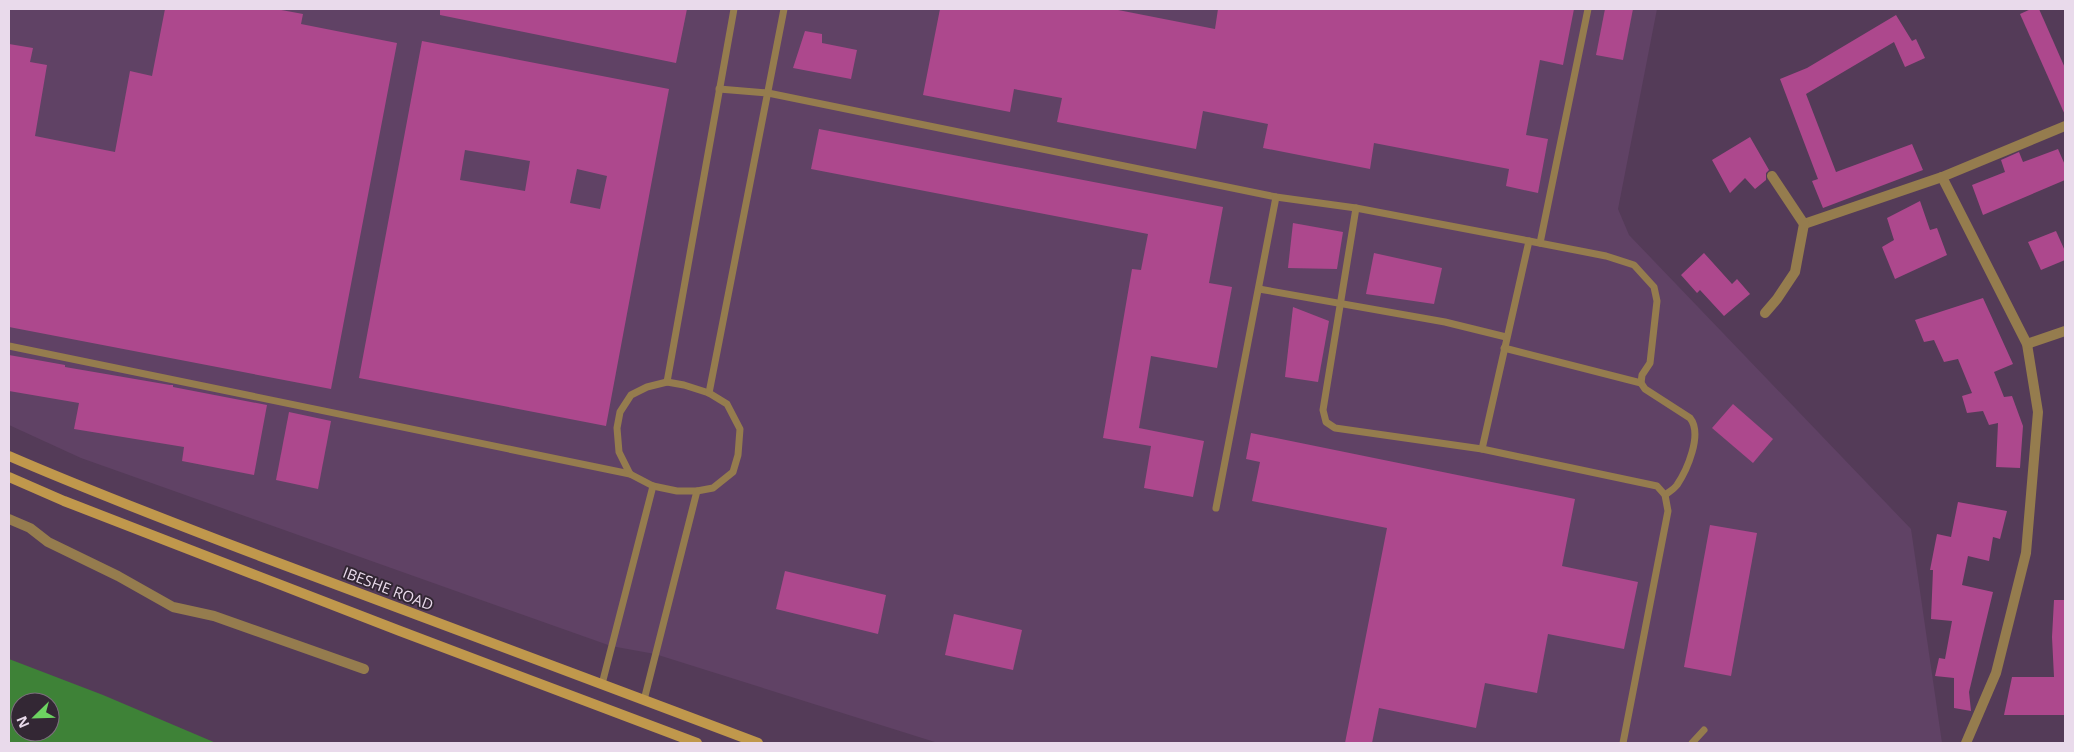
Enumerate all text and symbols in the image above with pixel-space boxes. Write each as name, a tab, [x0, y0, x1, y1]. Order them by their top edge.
street label: IBESHE ROAD	[340, 562, 436, 614]
north arrow	[10, 692, 60, 742]
text: N	[12, 713, 34, 731]

